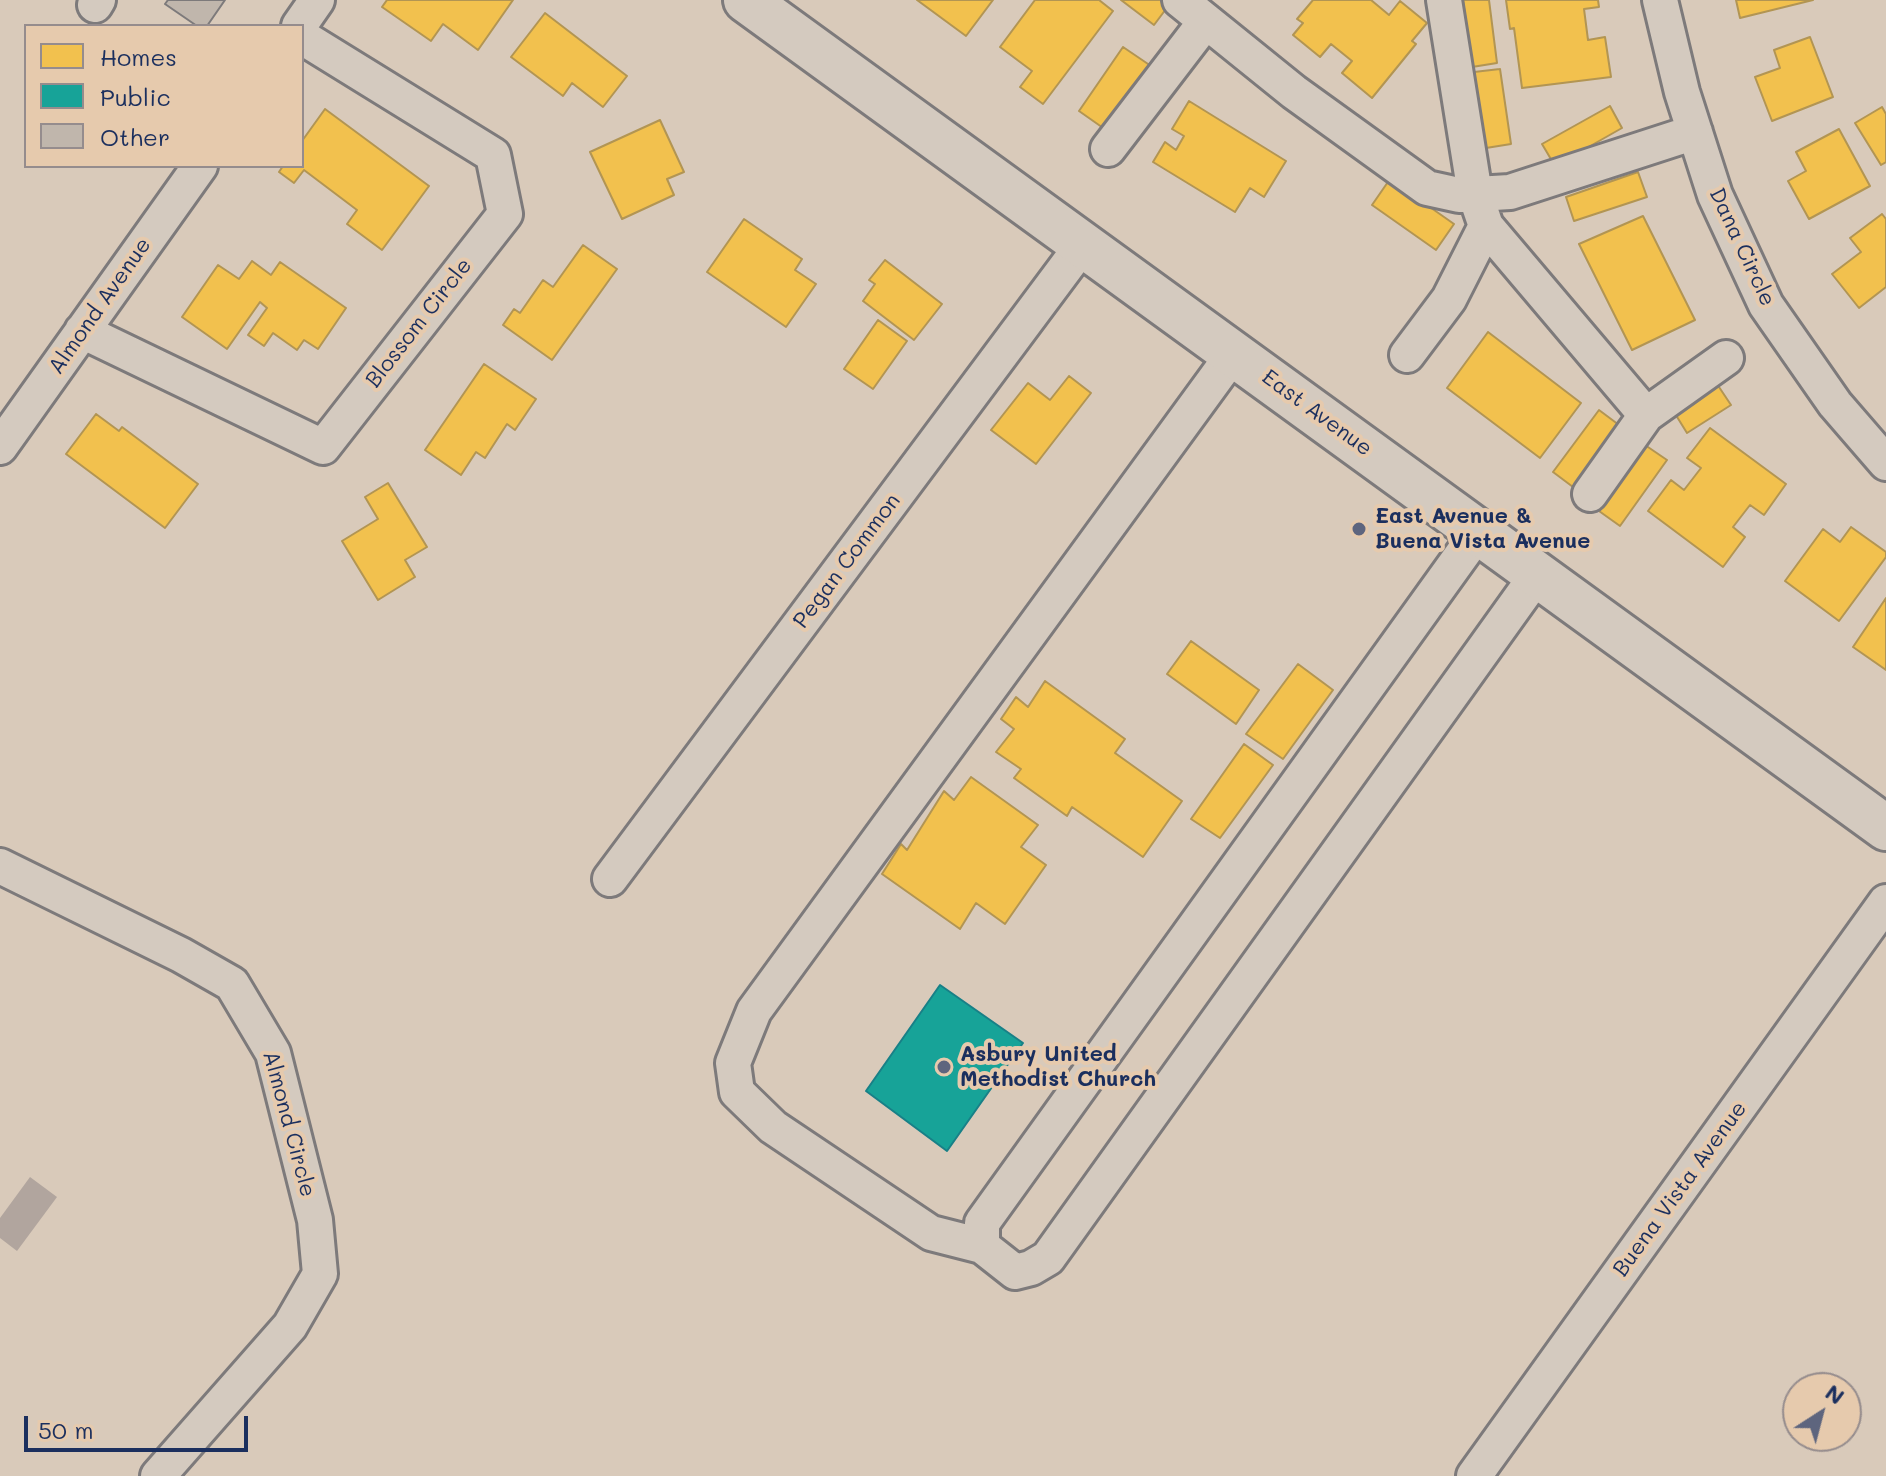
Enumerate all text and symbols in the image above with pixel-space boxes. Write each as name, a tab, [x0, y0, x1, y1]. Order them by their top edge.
legend	[24, 24, 304, 168]
text: Homes	[100, 41, 177, 72]
text: Public	[100, 81, 171, 112]
text: Other	[100, 121, 170, 152]
street label: Dana Circle	[1703, 184, 1781, 310]
street label: Almond Avenue	[43, 233, 157, 379]
street label: Blossom Circle	[360, 253, 478, 393]
street label: East Avenue	[1257, 364, 1377, 462]
street label: Pegan Common	[788, 488, 906, 634]
place label: East Avenue & Buena Vista Avenue	[1375, 503, 1590, 554]
marker: East Avenue & Buena Vista Avenue	[1350, 520, 1368, 538]
place label: Asbury United Methodist Church	[960, 1041, 1156, 1092]
street label: Almond Circle	[257, 1048, 321, 1200]
marker: Asbury United Methodist Church	[935, 1058, 953, 1076]
street label: Buena Vista Avenue	[1607, 1096, 1753, 1282]
north arrow	[1782, 1372, 1862, 1452]
text: N	[1820, 1377, 1850, 1410]
scale bar	[28, 1400, 252, 1450]
text: 50 m	[38, 1414, 94, 1445]

